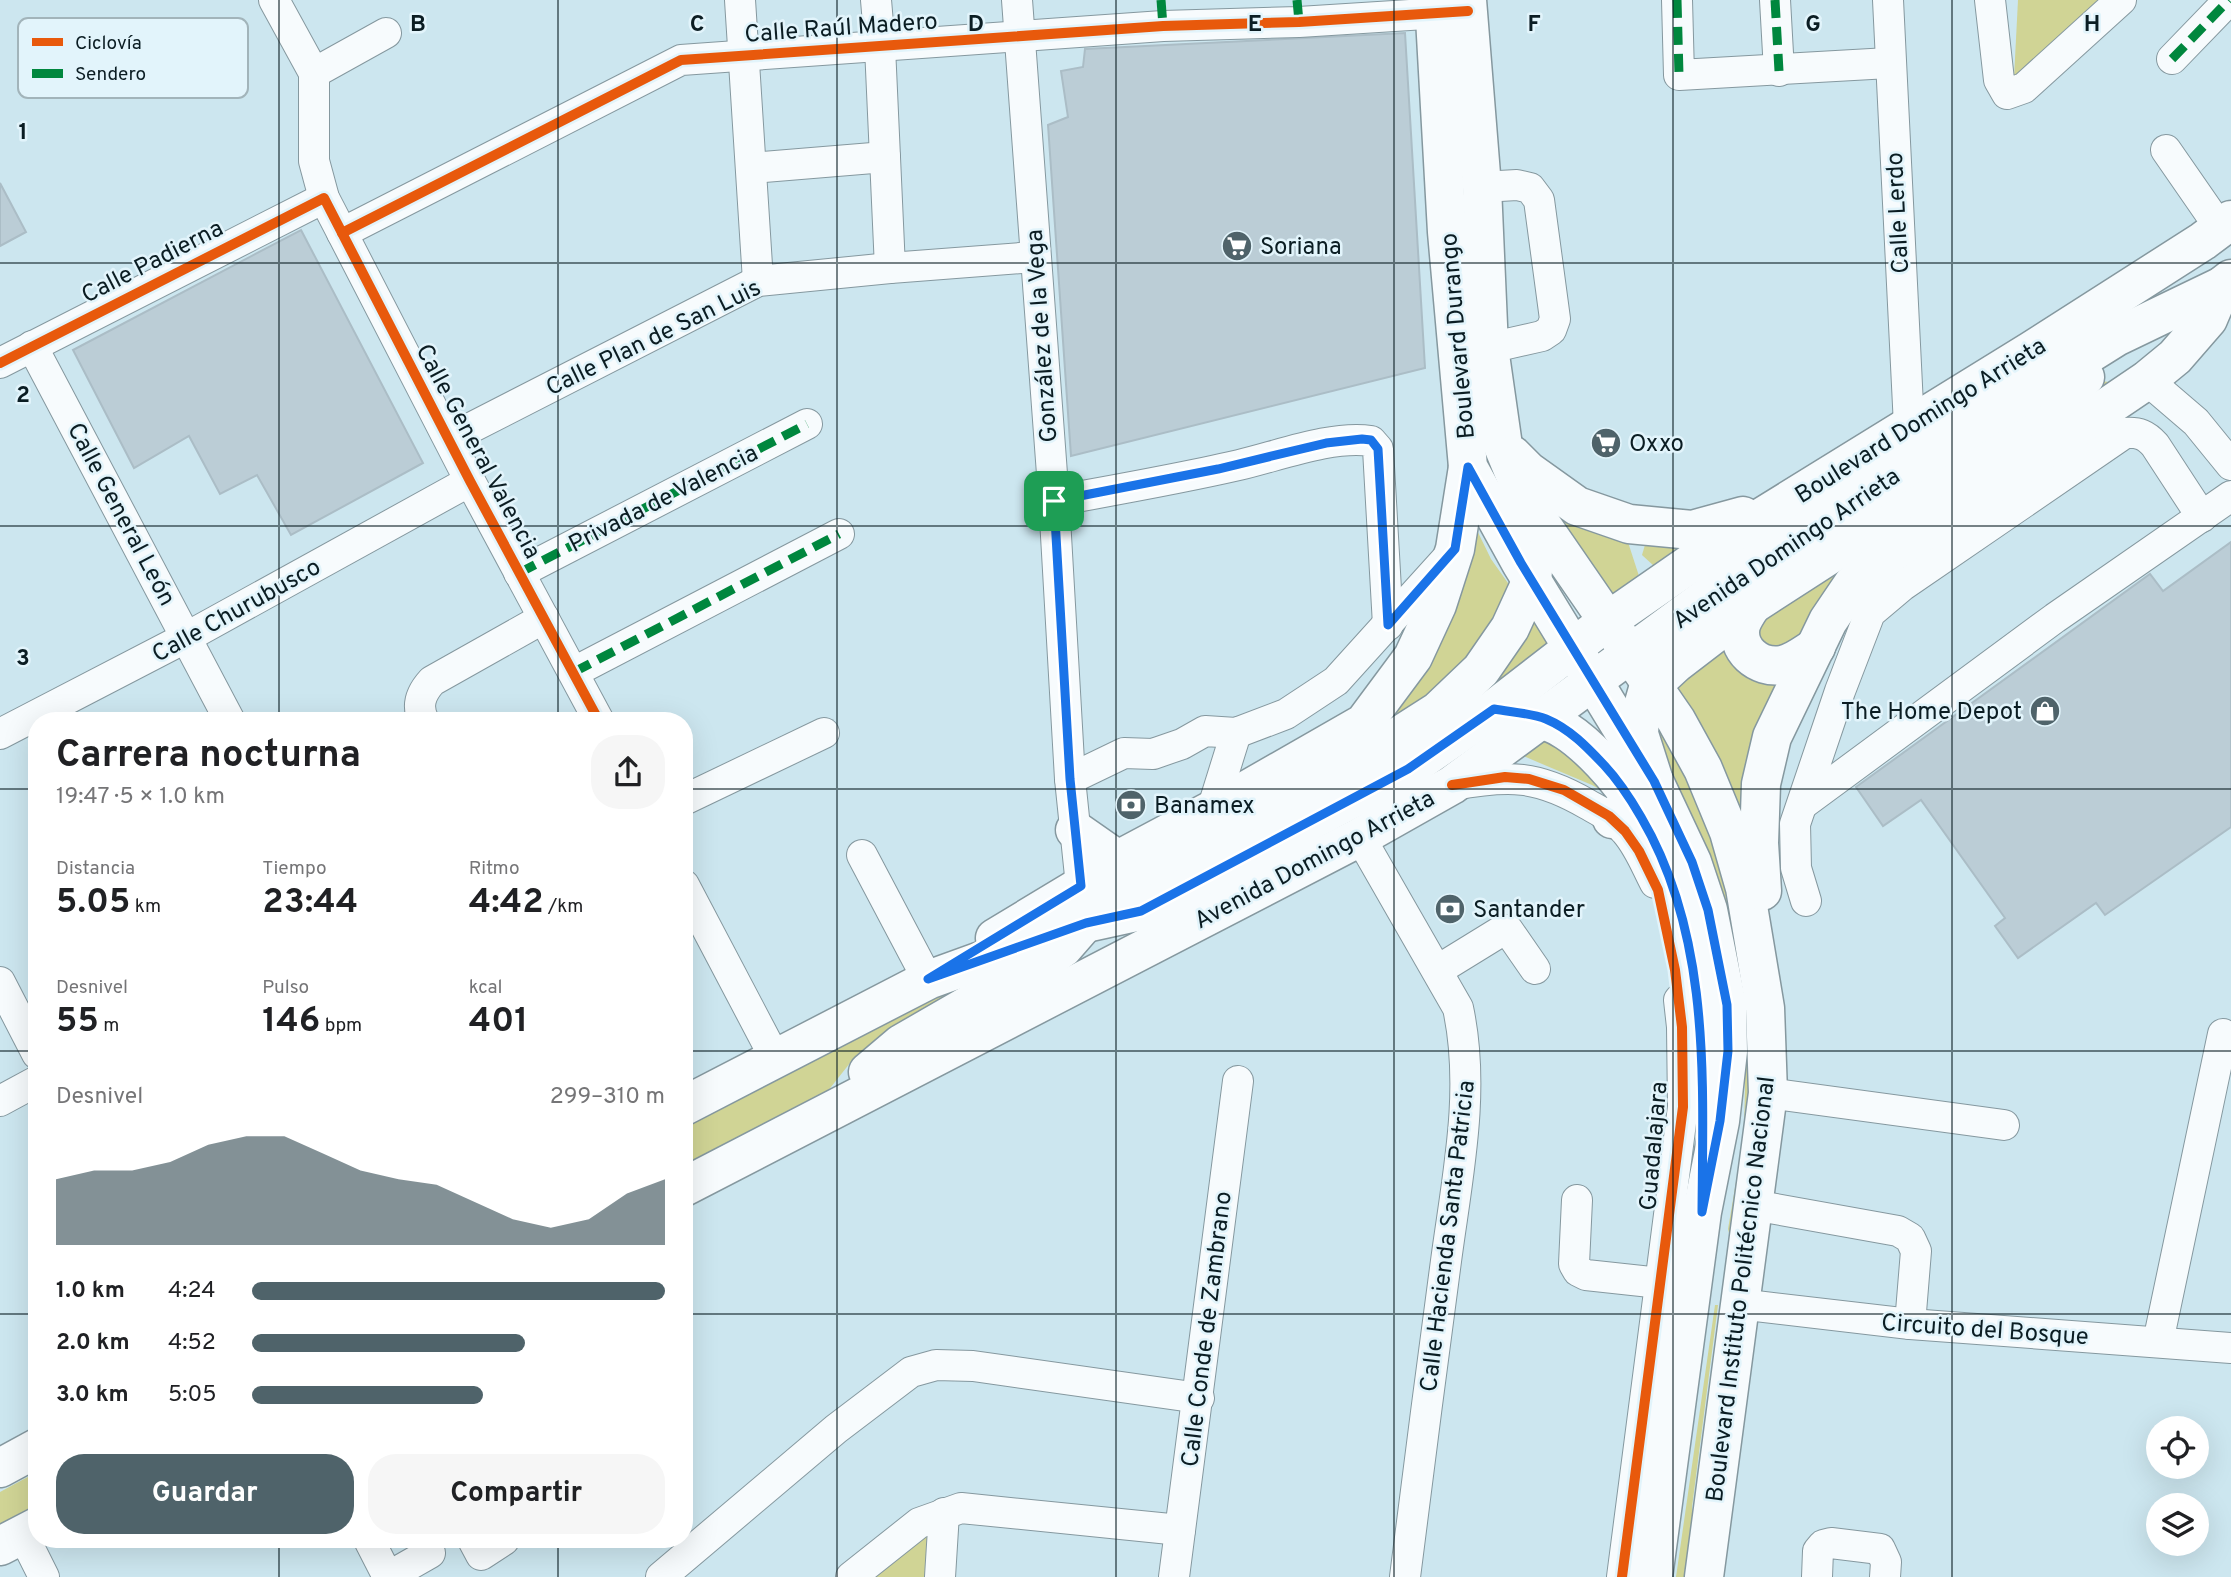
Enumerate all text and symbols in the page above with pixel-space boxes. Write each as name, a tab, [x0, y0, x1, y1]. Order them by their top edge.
street label: Calle Raúl Madero	[744, 7, 939, 51]
text: B	[410, 11, 426, 40]
text: C	[690, 11, 704, 40]
text: D	[968, 11, 984, 40]
text: E	[1248, 11, 1262, 40]
text: F	[1527, 11, 1541, 40]
text: G	[1805, 11, 1821, 40]
text: H	[2084, 11, 2100, 40]
legend	[18, 18, 248, 98]
text: Ciclovía	[75, 32, 142, 56]
text: Sendero	[75, 63, 146, 87]
text: 1	[18, 119, 28, 148]
street label: Calle Lerdo	[1881, 151, 1917, 274]
street label: Calle Padierna	[77, 214, 229, 311]
street label: González de la Vega	[1021, 228, 1065, 443]
supermarket icon: Soriana	[1220, 229, 1254, 263]
street label: Boulevard Durango	[1435, 232, 1483, 440]
place label: Soriana	[1260, 233, 1342, 263]
street label: Calle Plan de San Luis	[541, 274, 766, 404]
street label: Boulevard Domingo Arrieta	[1790, 332, 2052, 511]
street label: Calle General Valencia	[408, 339, 547, 565]
text: 2	[16, 382, 30, 411]
street label: Calle General León	[59, 418, 181, 612]
supermarket icon: Oxxo	[1589, 426, 1623, 460]
place label: Oxxo	[1629, 430, 1684, 460]
street label: Privada de Valencia	[564, 439, 764, 561]
street label: Avenida Domingo Arrieta	[1668, 462, 1907, 637]
pin	[1024, 471, 1084, 531]
icon: arrive	[1035, 482, 1073, 520]
street label: Calle Churubusco	[147, 553, 327, 670]
text: 3	[16, 645, 30, 674]
shop icon: The Home Depot	[2028, 694, 2062, 728]
place label: The Home Depot	[1841, 698, 2022, 728]
text: Carrera nocturna	[56, 732, 361, 781]
button: share	[591, 735, 665, 809]
text: 19:47 · 5 × 1.0 km	[56, 783, 225, 812]
street label: Avenida Domingo Arrieta	[1190, 785, 1440, 937]
bank icon: Banamex	[1114, 788, 1148, 822]
place label: Banamex	[1154, 792, 1255, 822]
text: Distancia	[56, 857, 135, 881]
text: Tiempo	[262, 857, 327, 881]
text: Ritmo	[469, 857, 520, 881]
text: 5.05	[56, 881, 130, 925]
text: 23:44	[262, 881, 358, 925]
text: 4:42	[469, 881, 544, 925]
bank icon: Santander	[1433, 892, 1467, 926]
text: km	[130, 895, 161, 919]
text: /km	[544, 895, 583, 919]
place label: Santander	[1473, 896, 1585, 926]
text: Desnivel	[56, 976, 128, 1000]
text: Pulso	[262, 976, 309, 1000]
text: kcal	[469, 976, 502, 1000]
text: 55	[56, 1000, 99, 1044]
text: 146	[262, 1000, 320, 1044]
text: 401	[469, 1000, 528, 1044]
text: m	[99, 1014, 119, 1038]
text: bpm	[320, 1014, 362, 1038]
street label: Boulevard Instituto Politécnico Nacional	[1701, 1075, 1783, 1504]
street label: Calle Hacienda Santa Patricia	[1415, 1079, 1483, 1394]
street label: Guadalajara	[1634, 1080, 1676, 1212]
text: Desnivel	[56, 1083, 143, 1112]
text: 299–310 m	[550, 1083, 665, 1112]
street label: Calle Conde de Zambrano	[1176, 1190, 1240, 1469]
text: 1.0 km	[56, 1277, 125, 1306]
text: 4:24	[168, 1277, 216, 1306]
street label: Circuito del Bosque	[1880, 1309, 2090, 1353]
text: 2.0 km	[56, 1329, 130, 1358]
text: 4:52	[168, 1329, 216, 1358]
text: 3.0 km	[56, 1381, 129, 1410]
text: 5:05	[168, 1381, 217, 1410]
map controls	[2146, 1416, 2209, 1556]
button: locate	[2146, 1416, 2209, 1479]
button: Guardar	[56, 1454, 354, 1534]
button: Compartir	[368, 1454, 665, 1534]
button: layers	[2146, 1493, 2209, 1556]

